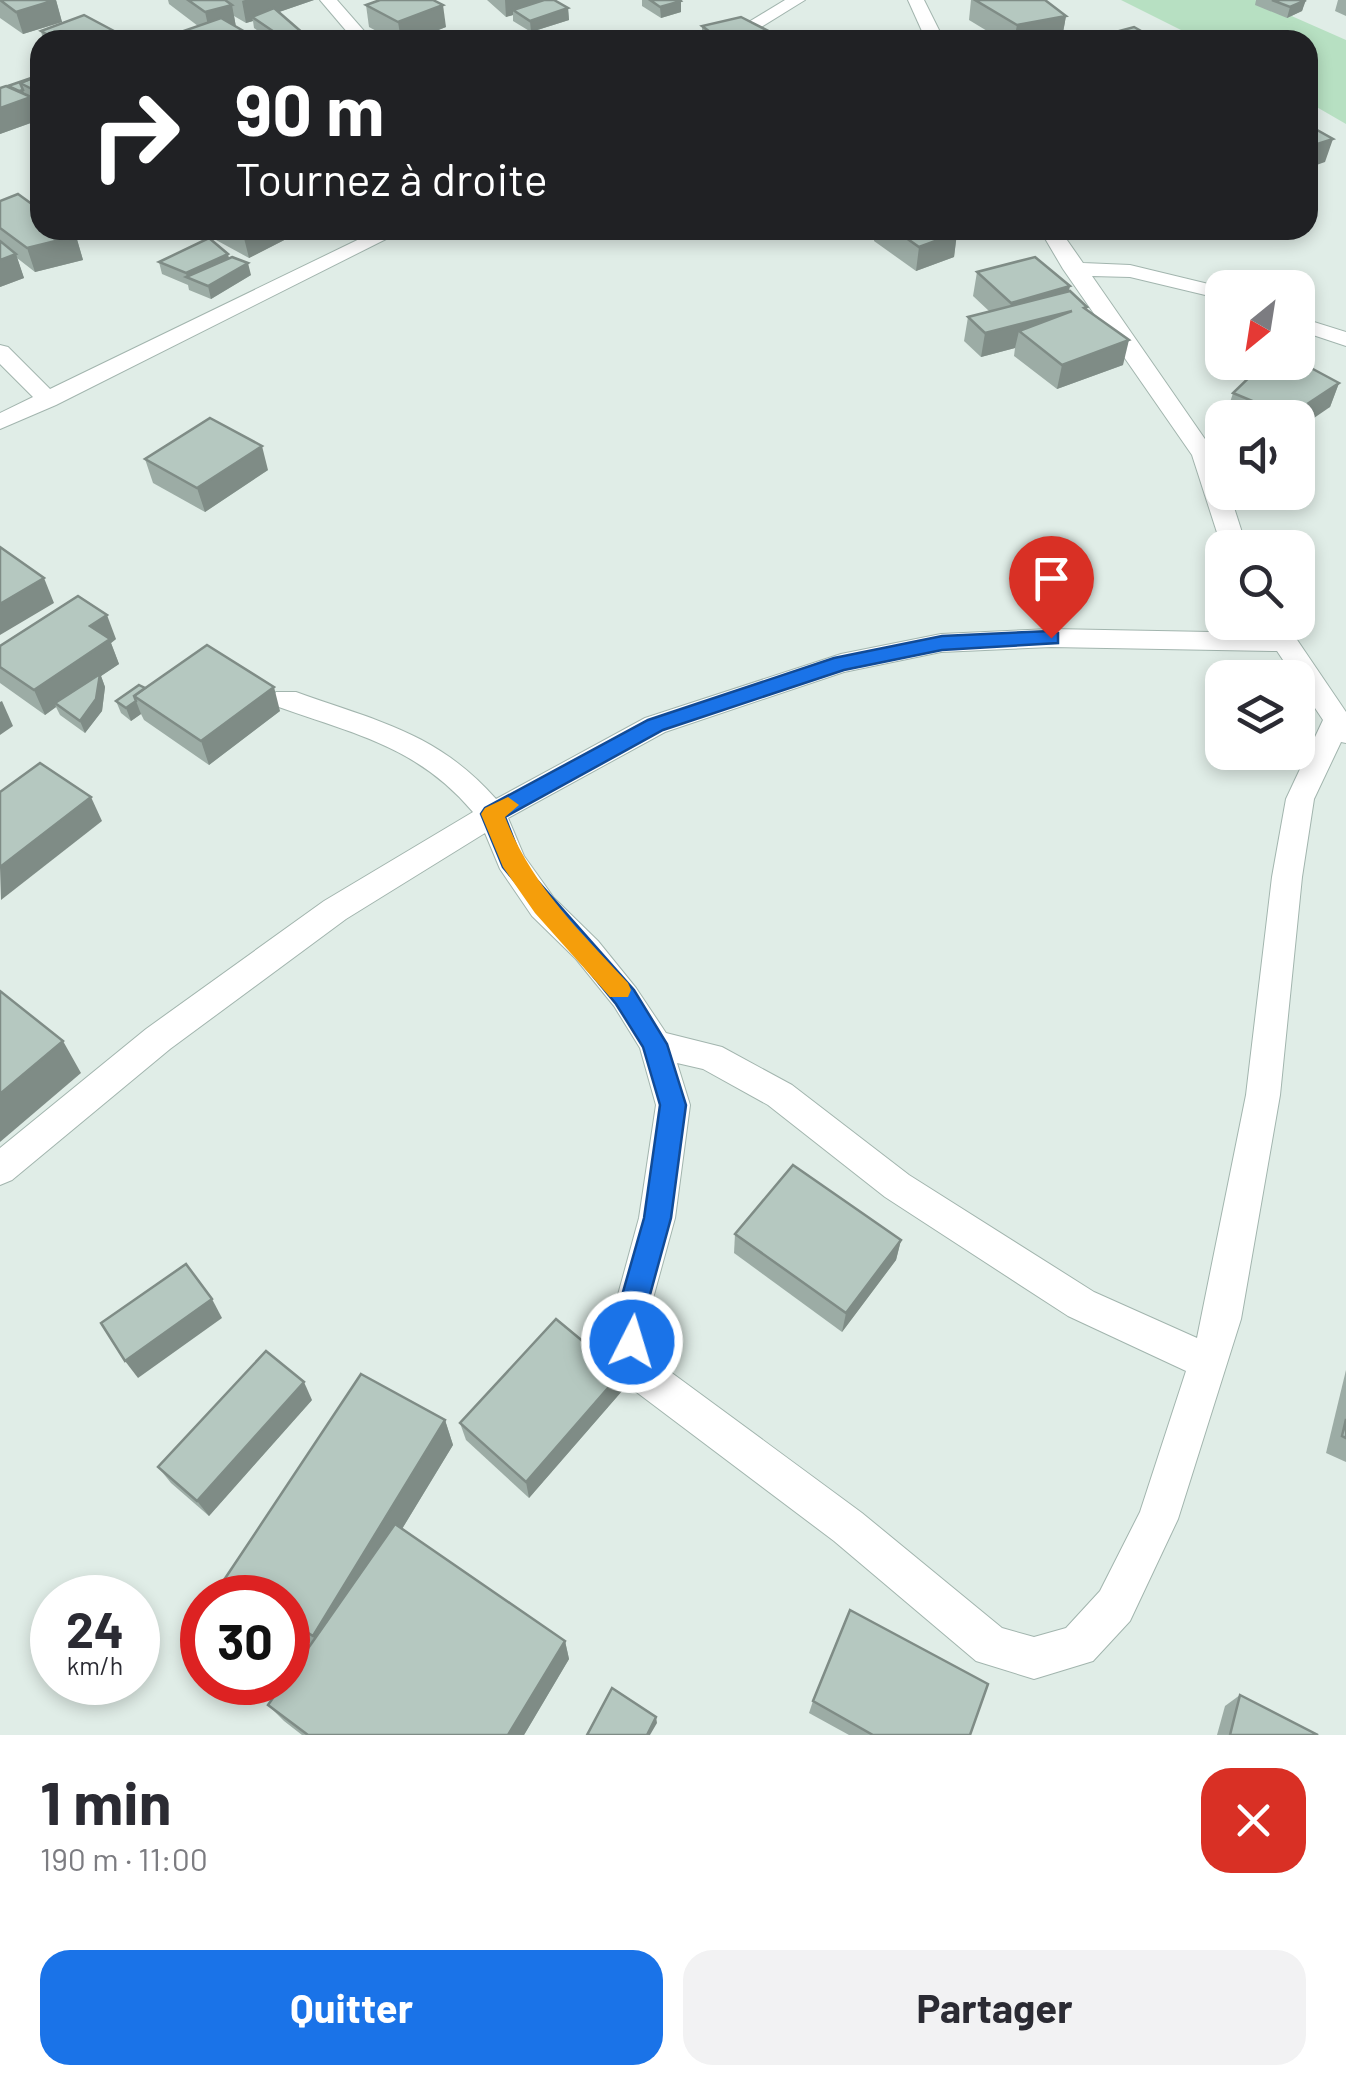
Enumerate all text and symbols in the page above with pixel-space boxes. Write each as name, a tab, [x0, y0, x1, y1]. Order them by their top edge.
text: 90 m	[235, 66, 385, 150]
icon: right	[70, 70, 200, 200]
text: Tournez à droite	[235, 151, 548, 205]
north arrow	[1205, 270, 1315, 380]
map controls	[1205, 270, 1315, 770]
button: sound	[1205, 400, 1315, 510]
button: search	[1205, 530, 1315, 640]
pin	[1009, 536, 1094, 639]
icon: arrive	[1024, 551, 1079, 606]
button: layers	[1205, 660, 1315, 770]
position arrow	[580, 1290, 684, 1394]
speed limit sign: 30	[180, 1575, 310, 1705]
text: 24	[66, 1598, 124, 1658]
text: km/h	[67, 1650, 123, 1680]
text: 1 min	[40, 1765, 171, 1837]
button: close	[1201, 1768, 1306, 1873]
text: 190 m · 11:00	[40, 1839, 208, 1877]
button: Quitter	[40, 1950, 663, 2065]
button: Partager	[683, 1950, 1306, 2065]

